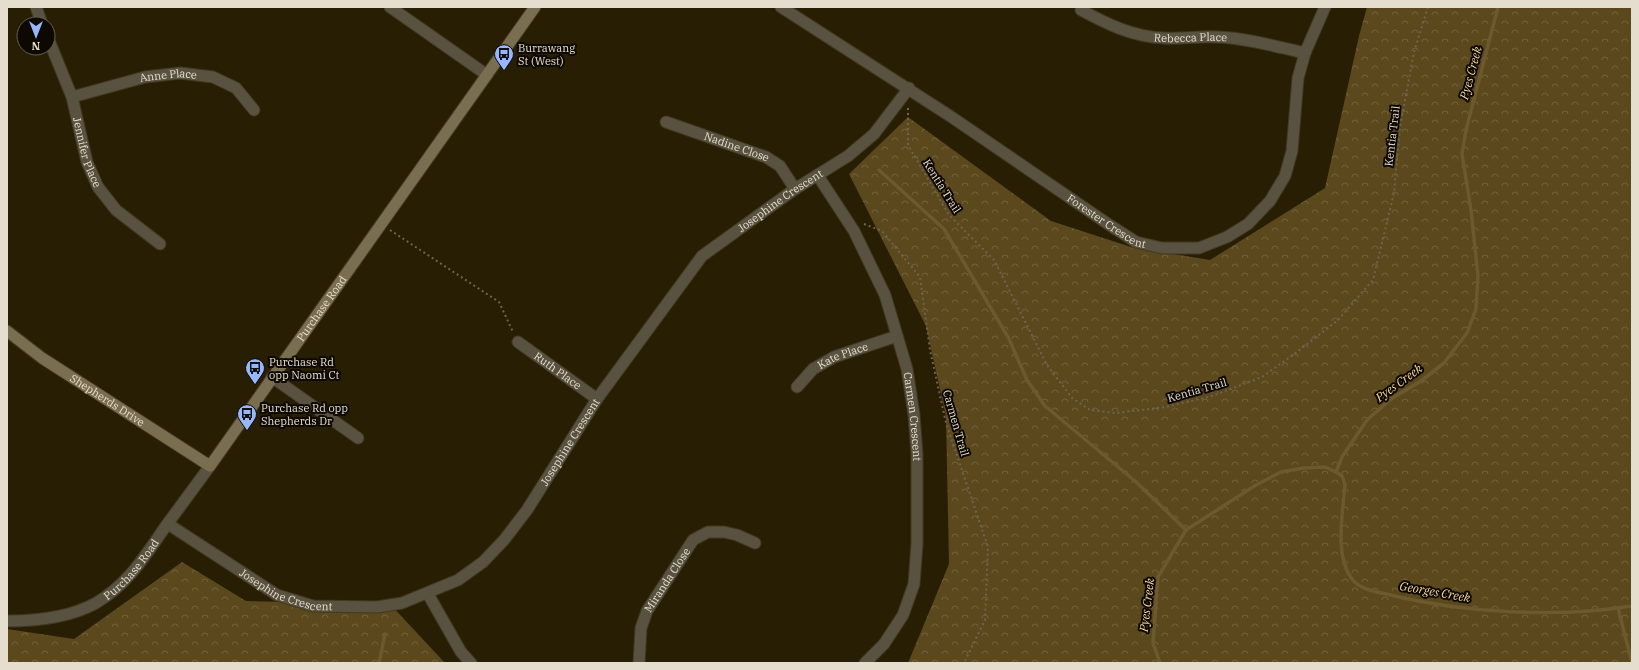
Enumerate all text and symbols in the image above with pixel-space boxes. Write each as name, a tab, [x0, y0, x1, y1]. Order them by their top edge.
north arrow	[16, 16, 56, 56]
street label: Rebecca Place	[1153, 30, 1228, 45]
text: N	[31, 39, 40, 53]
place label: Burrawang St (West)	[518, 41, 575, 68]
bus stop icon: Burrawang St (West)	[493, 43, 515, 71]
water label: Pyes Creek	[1456, 44, 1485, 102]
street label: Anne Place	[138, 66, 198, 85]
street label: Kentia Trail	[1381, 105, 1403, 167]
street label: Jennifer Place	[70, 116, 104, 190]
street label: Nadine Close	[702, 129, 772, 165]
street label: Kentia Trail	[920, 156, 964, 216]
street label: Josephine Crescent	[735, 166, 825, 235]
street label: Forester Crescent	[1064, 191, 1147, 251]
street label: Purchase Road	[294, 273, 350, 344]
street label: Kate Place	[815, 339, 870, 372]
street label: Ruth Place	[531, 349, 584, 393]
place label: Purchase Rd opp Naomi Ct	[269, 355, 340, 382]
bus stop icon: Purchase Rd opp Naomi Ct	[244, 357, 266, 385]
water label: Pyes Creek	[1372, 360, 1426, 405]
street label: Shepherds Drive	[67, 371, 148, 429]
street label: Carmen Crescent	[901, 371, 924, 461]
street label: Kentia Trail	[1166, 375, 1228, 405]
street label: Carmen Trail	[940, 388, 972, 458]
street label: Josephine Crescent	[537, 396, 603, 488]
place label: Purchase Rd opp Shepherds Dr	[261, 401, 348, 428]
bus stop icon: Purchase Rd opp Shepherds Dr	[236, 403, 258, 431]
street label: Purchase Road	[101, 536, 162, 603]
street label: Miranda Close	[641, 545, 693, 615]
street label: Josephine Crescent	[237, 565, 333, 614]
water label: Pyes Creek	[1136, 577, 1157, 634]
water label: Georges Creek	[1399, 578, 1472, 605]

